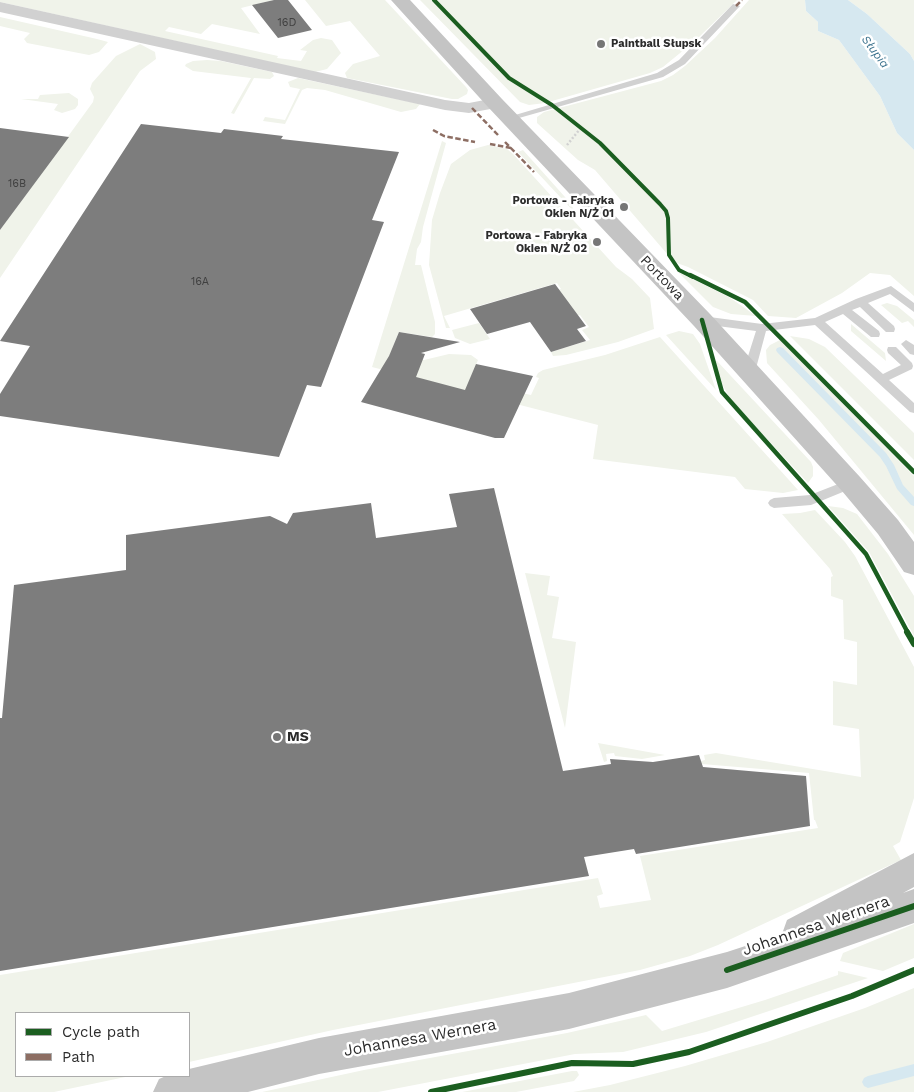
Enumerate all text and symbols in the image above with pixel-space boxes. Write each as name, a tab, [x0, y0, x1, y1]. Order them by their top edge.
house number: 16D	[278, 16, 296, 30]
water label: Słupia	[858, 33, 892, 71]
place label: Paintball Słupsk	[611, 37, 701, 51]
marker: Paintball Słupsk	[595, 38, 607, 50]
house number: 16B	[8, 177, 26, 191]
place label: Portowa - Fabryka Okien N/Ż 01	[512, 194, 614, 220]
marker: Portowa - Fabryka Okien N/Ż 01	[618, 201, 630, 213]
place label: Portowa - Fabryka Okien N/Ż 02	[485, 229, 587, 255]
marker: Portowa - Fabryka Okien N/Ż 02	[591, 236, 603, 248]
street label: Portowa	[637, 252, 687, 304]
house number: 16A	[191, 275, 209, 289]
place label: MS	[287, 729, 309, 745]
marker: MS	[271, 731, 283, 743]
street label: Johannesa Wernera	[740, 892, 892, 960]
legend	[15, 1012, 190, 1077]
street label: Johannesa Wernera	[342, 1015, 498, 1061]
text: Cycle path	[62, 1023, 140, 1041]
text: Path	[62, 1048, 95, 1066]

